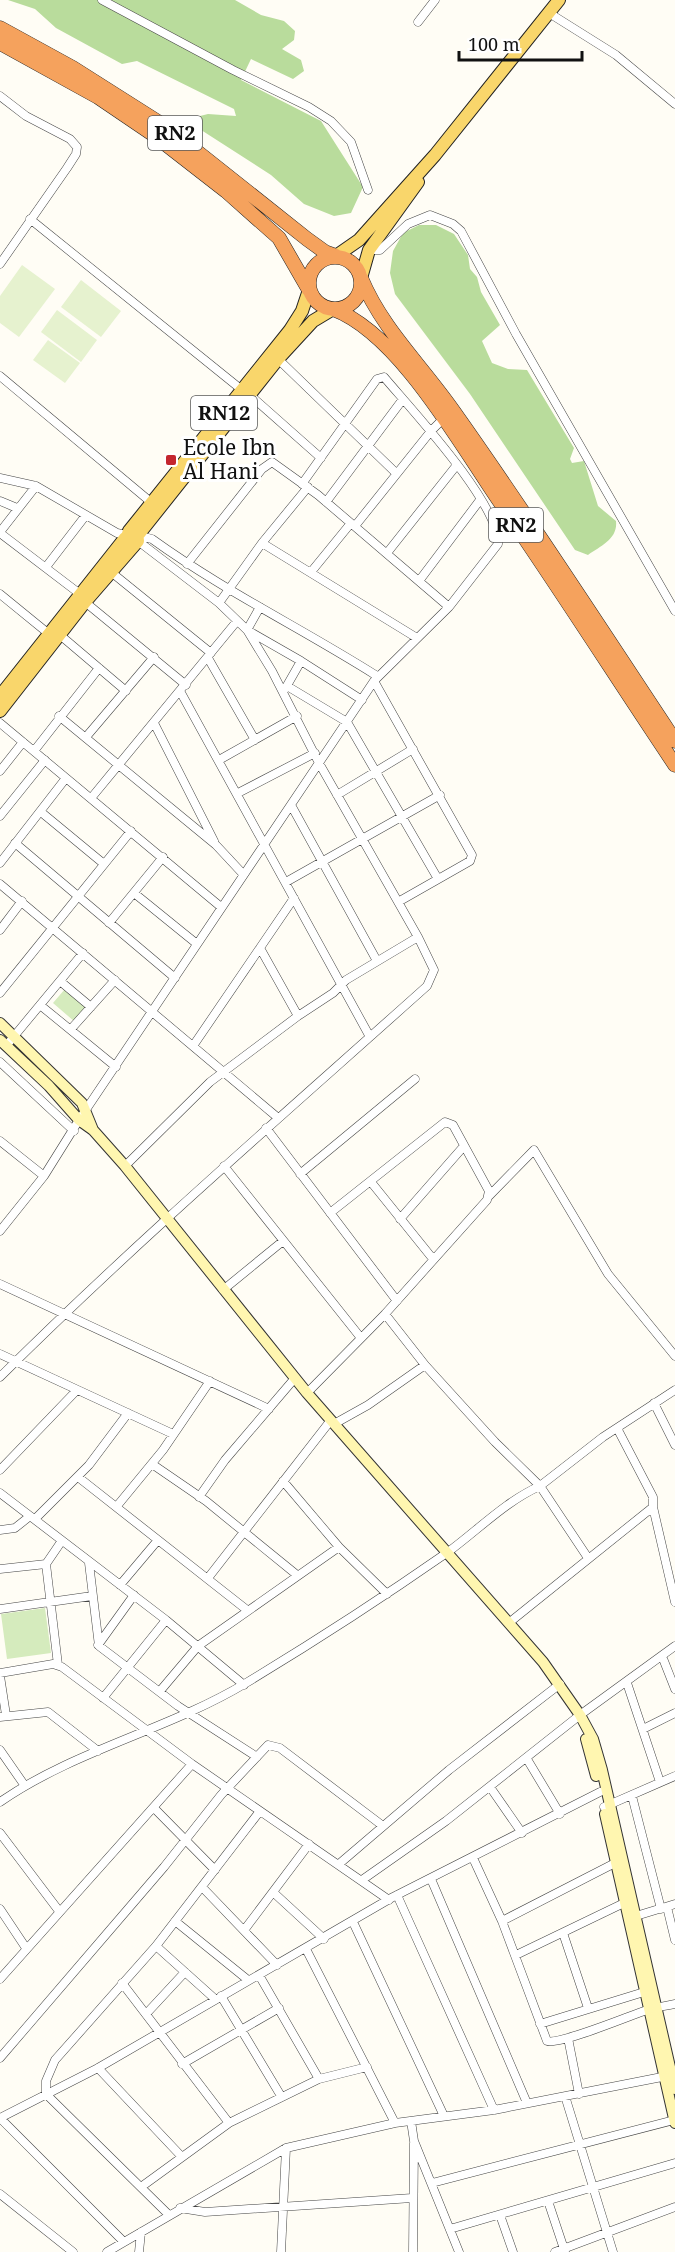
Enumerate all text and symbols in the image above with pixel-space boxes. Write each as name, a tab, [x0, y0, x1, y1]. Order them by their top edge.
scale bar	[459, 24, 582, 62]
text: 100 m	[468, 32, 520, 56]
road number: RN2	[148, 116, 202, 150]
road number: RN12	[191, 396, 257, 430]
place label: Ecole Ibn Al Hani	[183, 433, 276, 485]
marker: Ecole Ibn Al Hani	[164, 453, 178, 467]
road number: RN2	[489, 508, 543, 542]

